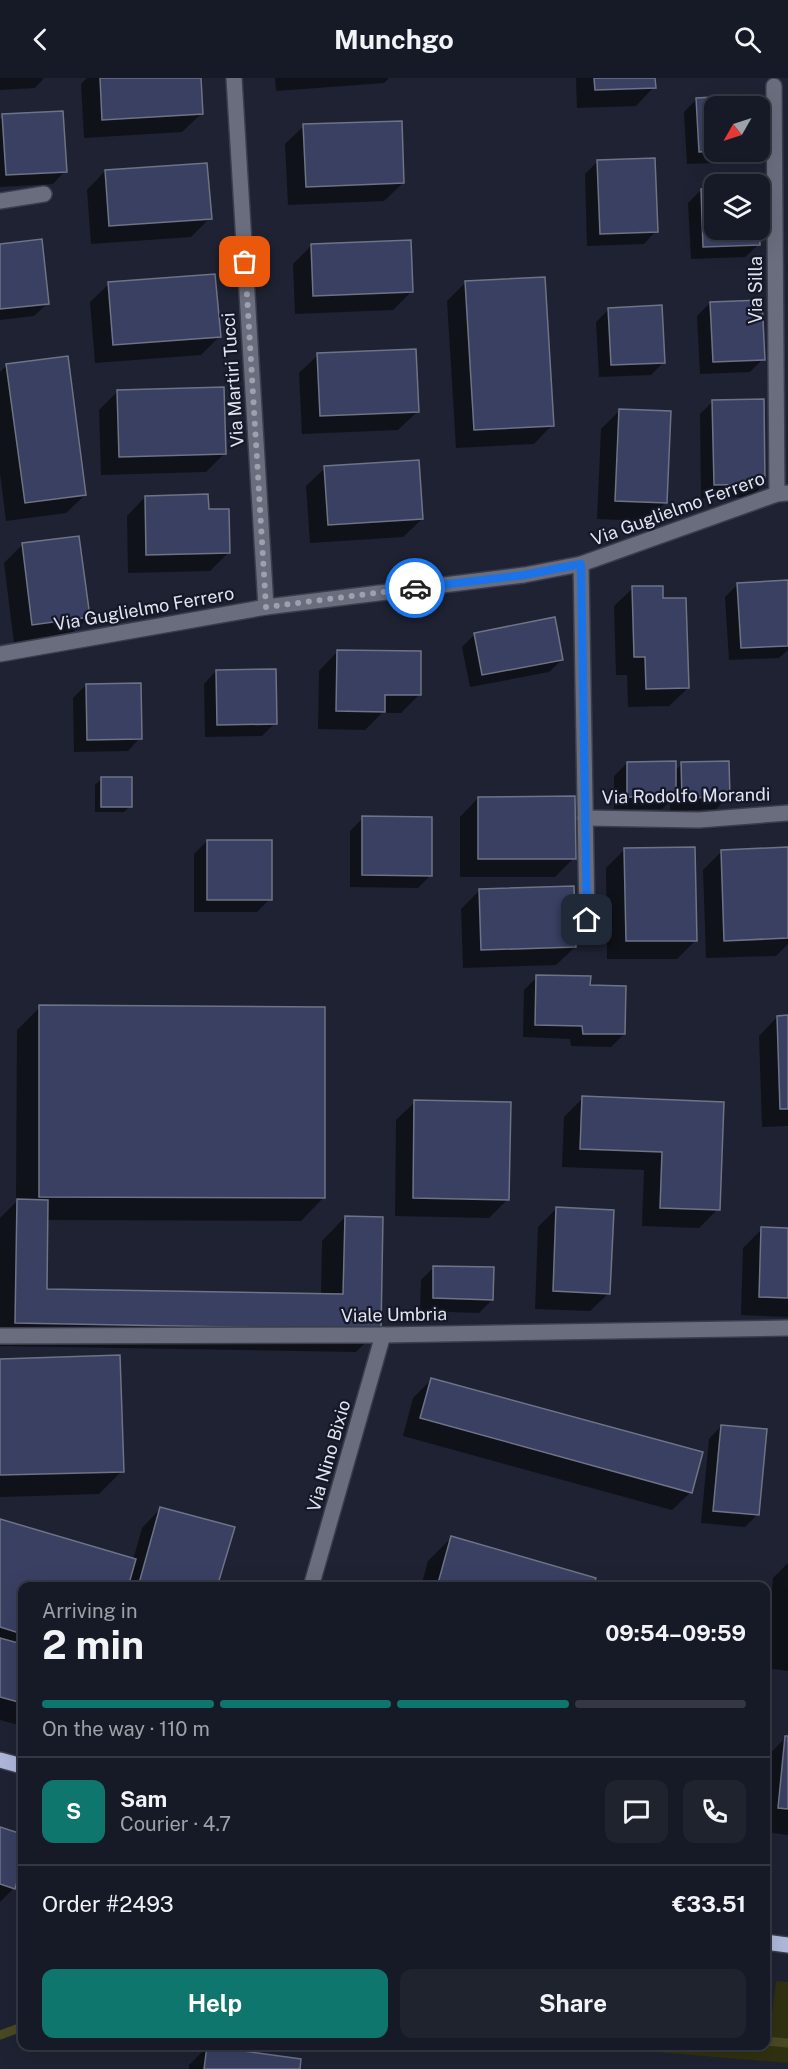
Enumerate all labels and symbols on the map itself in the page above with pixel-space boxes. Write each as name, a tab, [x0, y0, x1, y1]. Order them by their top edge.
north arrow	[704, 96, 770, 162]
pin	[219, 236, 270, 287]
street label: Via Silla	[745, 256, 766, 324]
street label: Via Martiri Tucci	[217, 312, 248, 448]
street label: Via Guglielmo Ferrero	[588, 467, 767, 550]
courier	[385, 558, 445, 618]
street label: Via Guglielmo Ferrero	[52, 582, 236, 635]
street label: Via Rodolfo Morandi	[601, 784, 771, 807]
pin	[561, 894, 612, 945]
street label: Viale Umbria	[341, 1303, 447, 1326]
street label: Via Nino Bixio	[303, 1398, 354, 1514]

